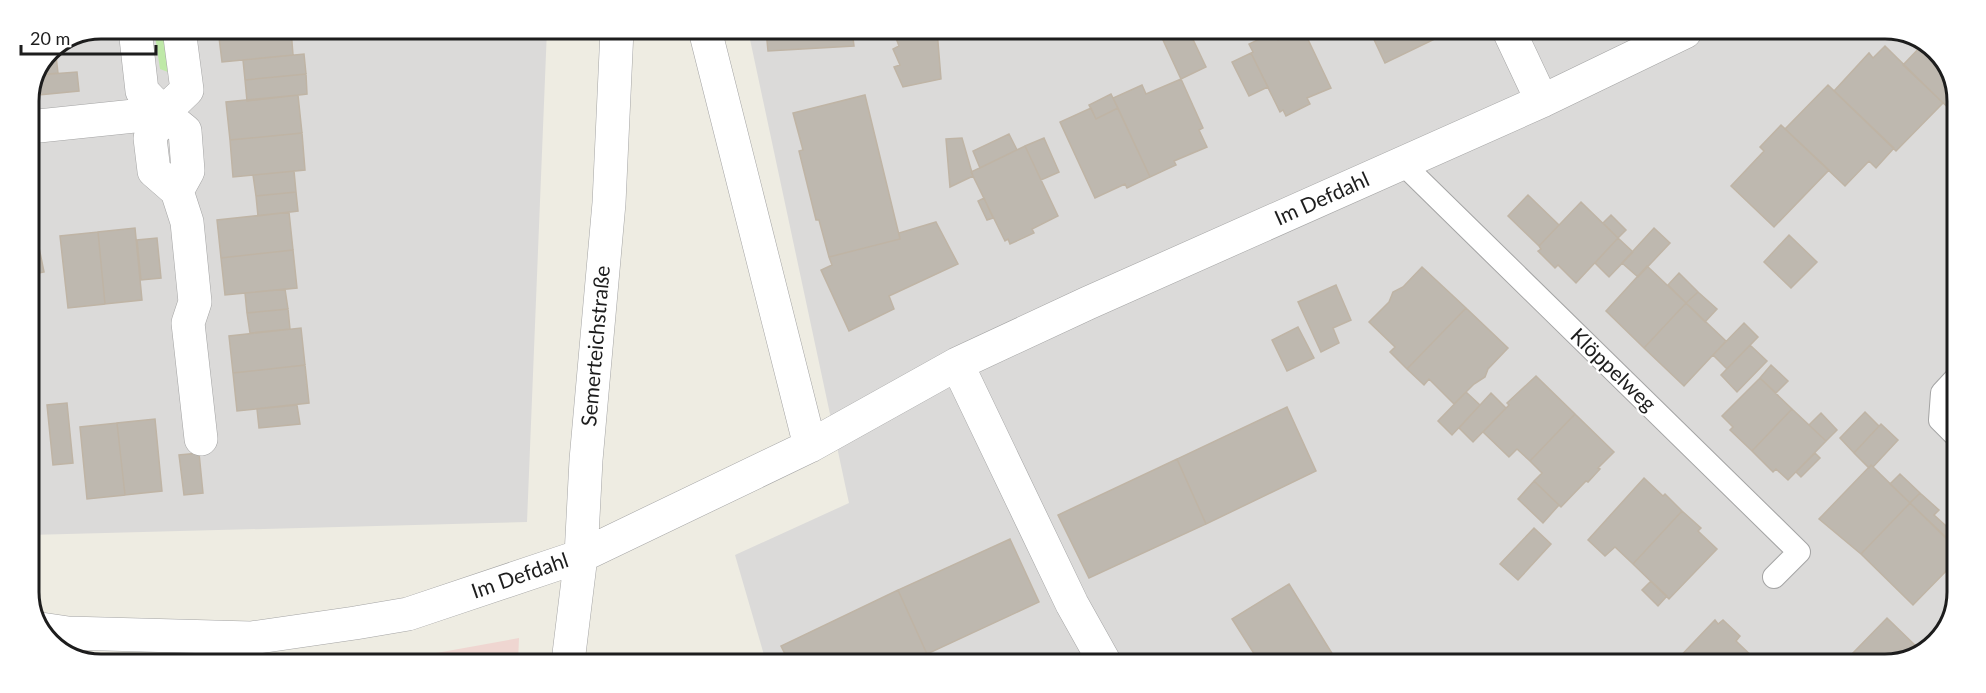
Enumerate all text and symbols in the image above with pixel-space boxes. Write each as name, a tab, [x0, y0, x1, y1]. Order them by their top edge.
scale bar	[21, 18, 156, 56]
text: 20 m	[30, 27, 70, 49]
street label: Im Defdahl	[1270, 166, 1373, 230]
street label: Semerteichstraße	[575, 264, 614, 427]
street label: Klöppelweg	[1566, 322, 1662, 416]
street label: Im Defdahl	[468, 546, 571, 603]

